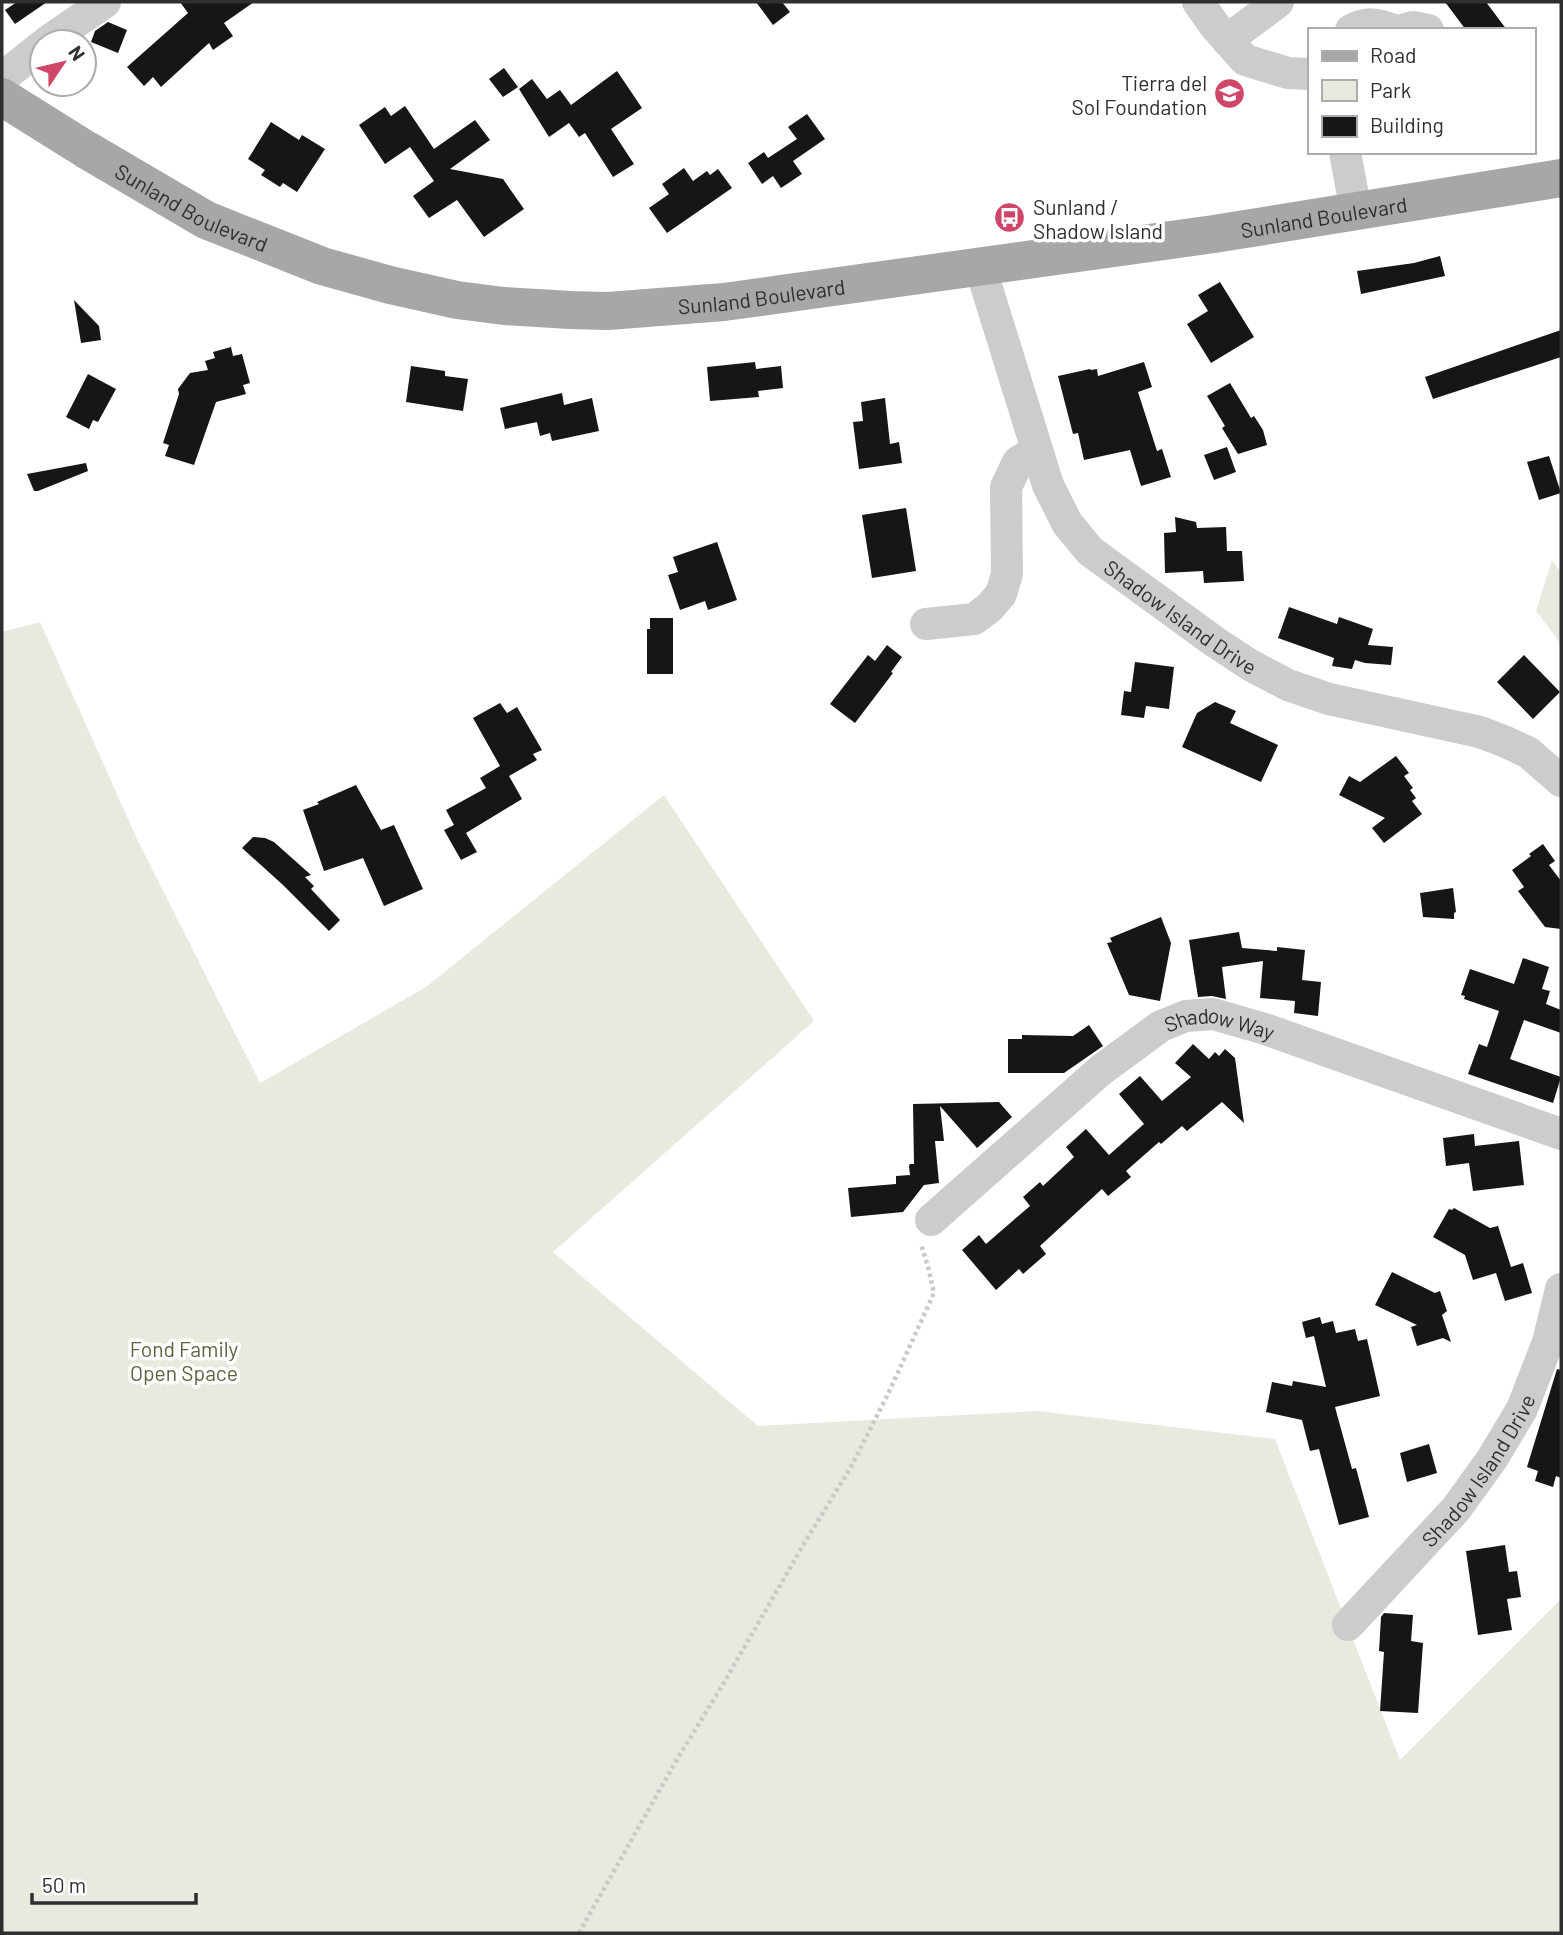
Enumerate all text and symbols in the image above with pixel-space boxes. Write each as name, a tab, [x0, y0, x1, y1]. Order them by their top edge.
north arrow	[28, 28, 98, 98]
legend	[1308, 28, 1535, 154]
text: N	[64, 41, 90, 65]
text: Road	[1370, 42, 1416, 67]
place label: Tierra del Sol Foundation	[1071, 70, 1207, 119]
school or university icon: Tierra del Sol Foundation	[1213, 77, 1247, 111]
text: Park	[1370, 77, 1411, 102]
text: Building	[1370, 112, 1444, 137]
street label: Sunland Boulevard	[111, 157, 272, 256]
street label: Sunland Boulevard	[1239, 191, 1409, 242]
place label: Sunland / Shadow Island	[1033, 194, 1163, 243]
bus stop icon: Sunland / Shadow Island	[993, 201, 1027, 235]
street label: Sunland Boulevard	[677, 273, 847, 318]
street label: Shadow Island Drive	[1100, 554, 1261, 679]
street label: Shadow Way	[1160, 1001, 1279, 1044]
park label: Fond Family Open Space	[130, 1336, 239, 1385]
street label: Shadow Island Drive	[1416, 1390, 1539, 1551]
scale bar	[32, 1862, 196, 1906]
text: 50 m	[42, 1872, 86, 1897]

